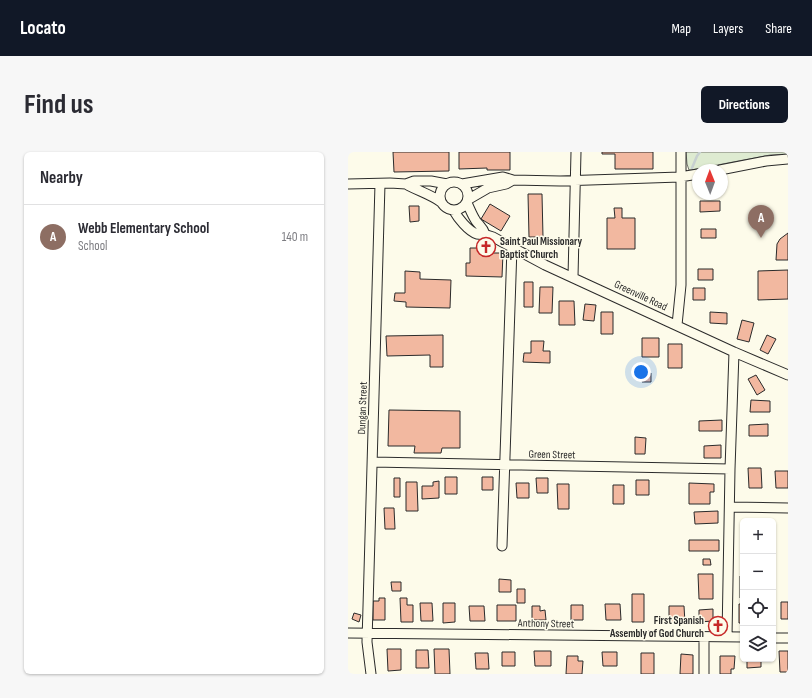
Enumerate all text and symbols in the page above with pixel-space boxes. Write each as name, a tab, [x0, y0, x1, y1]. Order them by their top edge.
text: Locato	[20, 17, 66, 40]
text: Map	[671, 20, 691, 37]
text: Layers	[713, 20, 743, 37]
text: Share	[765, 20, 792, 37]
button: Directions	[701, 86, 788, 123]
text: Find us	[24, 88, 93, 121]
north arrow	[692, 164, 728, 200]
text: Nearby	[40, 168, 83, 188]
pin: A	[748, 205, 774, 238]
text: Webb Elementary School	[78, 219, 209, 238]
text: A	[50, 229, 56, 245]
text: 140 m	[282, 229, 308, 245]
place label: Saint Paul Missionary Baptist Church	[500, 235, 583, 261]
church icon: Saint Paul Missionary Baptist Church	[475, 236, 497, 258]
text: School	[78, 238, 108, 254]
street label: Greenville Road	[612, 278, 670, 314]
your location	[631, 362, 651, 382]
street label: Dungan Street	[355, 381, 370, 435]
street label: Green Street	[528, 448, 576, 461]
map controls	[740, 518, 776, 662]
button: +	[740, 518, 776, 554]
button: −	[740, 554, 776, 590]
button: locate	[740, 590, 776, 626]
place label: First Spanish Assembly of God Church	[609, 614, 704, 640]
church icon: First Spanish Assembly of God Church	[707, 615, 729, 637]
street label: Anthony Street	[517, 616, 575, 631]
button: layers	[740, 626, 776, 662]

